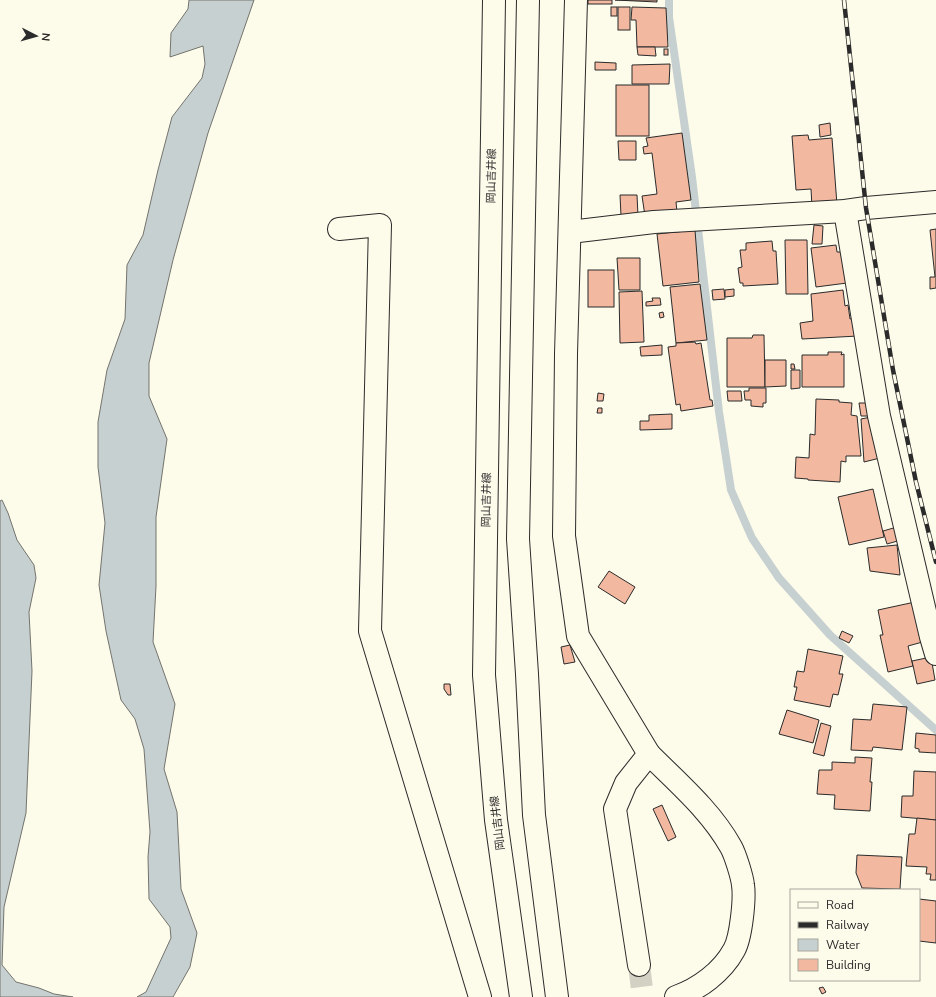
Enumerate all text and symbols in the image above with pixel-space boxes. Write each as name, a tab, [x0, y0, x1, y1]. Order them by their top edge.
north arrow	[16, 16, 56, 56]
text: N	[38, 32, 53, 42]
street label: 岡山吉井線	[484, 148, 499, 204]
street label: 岡山吉井線	[479, 472, 494, 528]
street label: 岡山吉井線	[487, 795, 508, 851]
legend	[790, 889, 920, 981]
text: Road	[826, 897, 854, 913]
text: Railway	[826, 917, 870, 933]
text: Water	[826, 937, 860, 953]
text: Building	[826, 957, 871, 973]

